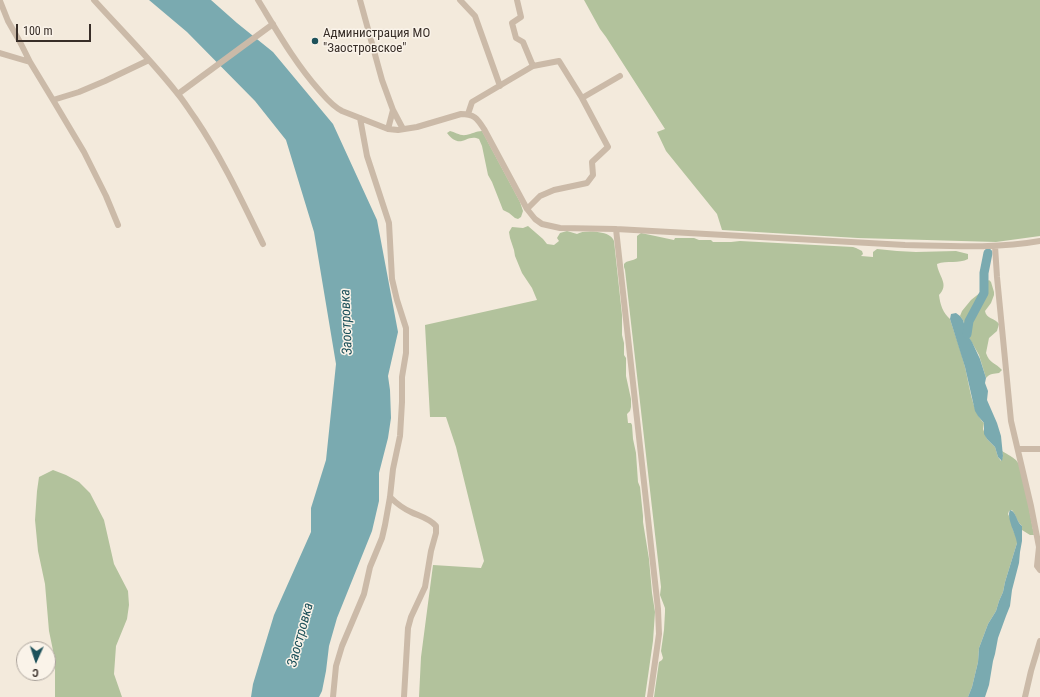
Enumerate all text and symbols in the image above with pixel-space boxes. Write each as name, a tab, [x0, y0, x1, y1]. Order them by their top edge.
scale bar	[18, 16, 93, 42]
text: 100 m	[23, 24, 53, 38]
place label: Администрация МО "Заостровское"	[323, 26, 430, 57]
marker: Администрация МО "Заостровское"	[310, 36, 320, 46]
water label: Заостровка	[337, 289, 357, 355]
water label: Заостровка	[284, 601, 318, 669]
north arrow	[16, 641, 56, 681]
text: С	[32, 666, 39, 679]

